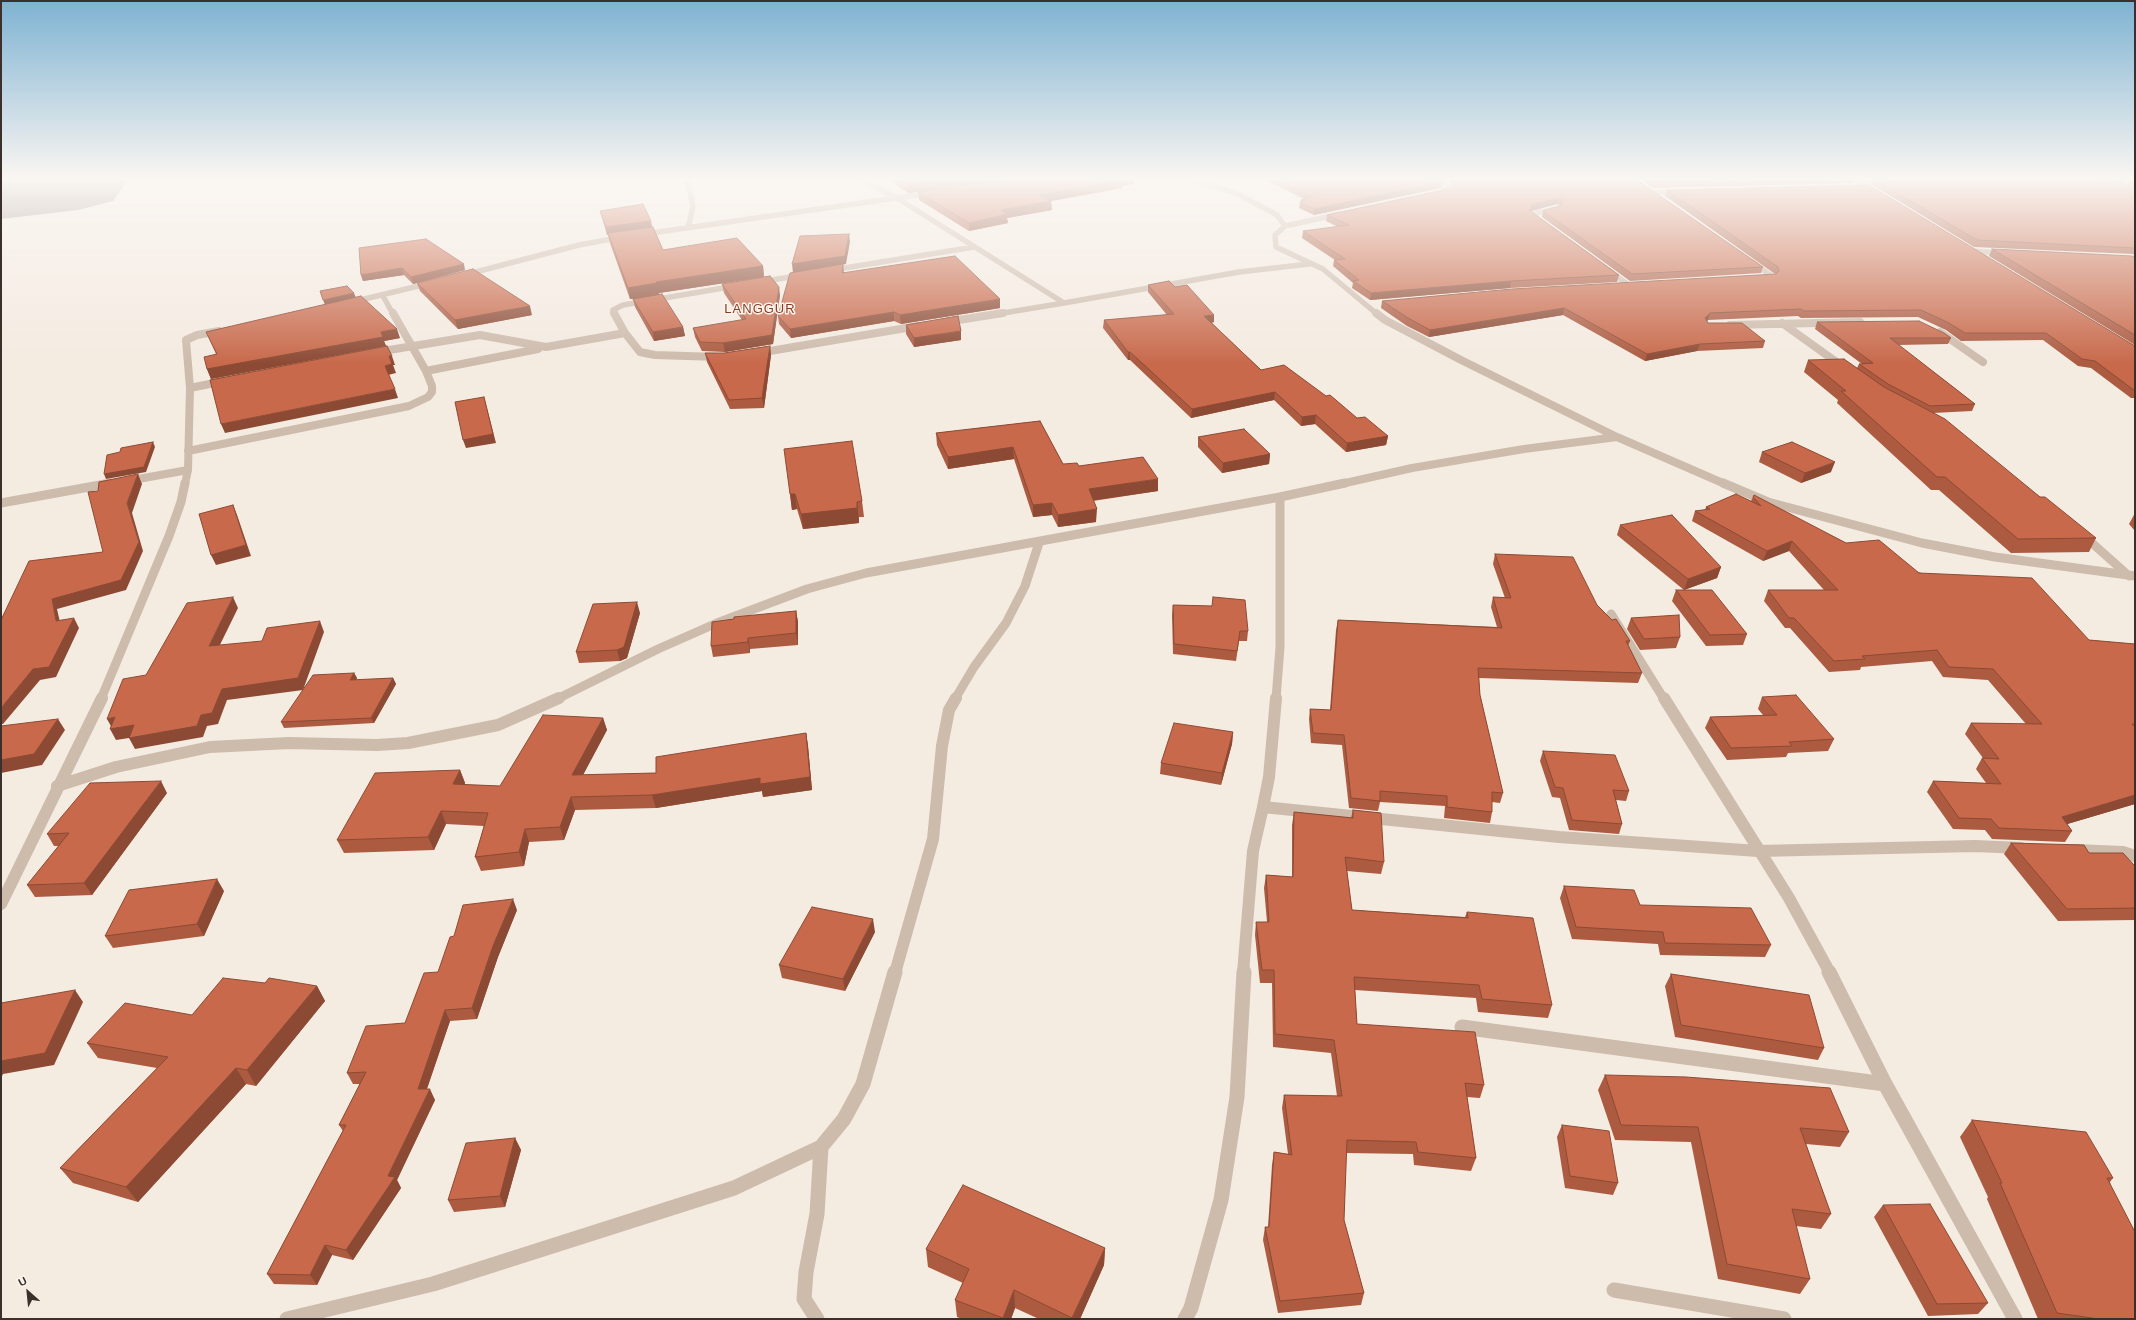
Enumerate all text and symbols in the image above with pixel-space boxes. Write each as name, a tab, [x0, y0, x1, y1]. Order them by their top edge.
district label: LANGGUR	[724, 301, 796, 317]
north arrow	[8, 1272, 48, 1312]
text: U	[16, 1274, 29, 1288]

